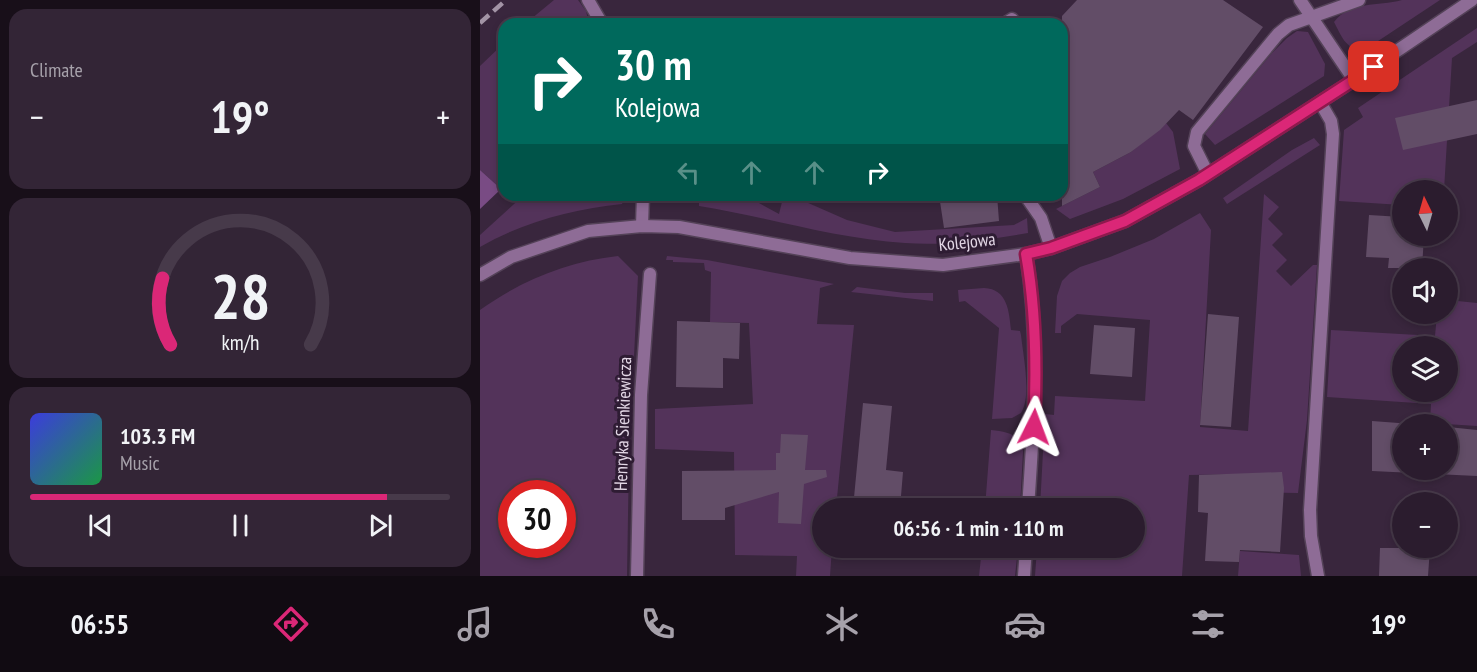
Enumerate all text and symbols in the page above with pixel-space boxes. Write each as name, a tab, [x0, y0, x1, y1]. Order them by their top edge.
text: 30 m	[615, 37, 692, 92]
pin	[1348, 41, 1399, 92]
icon: right	[516, 42, 594, 120]
icon: arrive	[1357, 50, 1390, 83]
text: Climate	[30, 57, 83, 83]
text: 19°	[210, 87, 270, 145]
text: Kolejowa	[615, 90, 700, 124]
text: −	[30, 95, 44, 138]
text: +	[436, 95, 450, 138]
icon: left	[672, 156, 705, 189]
icon: ahead	[735, 156, 768, 189]
icon: ahead	[798, 156, 831, 189]
icon: right	[861, 156, 894, 189]
north arrow	[1392, 180, 1458, 246]
map controls	[1392, 180, 1458, 558]
street label: Kolejowa	[937, 227, 996, 256]
text: 28	[210, 255, 270, 336]
button: sound	[1392, 258, 1458, 324]
text: km/h	[221, 328, 259, 356]
button: layers	[1392, 336, 1458, 402]
street label: Henryka Sienkiewicza	[609, 357, 636, 491]
position arrow	[1002, 395, 1066, 459]
button: +	[1392, 414, 1458, 480]
text: 103.3 FM	[120, 422, 195, 450]
text: Music	[120, 450, 160, 476]
speed limit sign: 30	[498, 480, 576, 558]
button: −	[1392, 492, 1458, 558]
icon: previous	[84, 509, 117, 542]
icon: pause	[224, 509, 257, 542]
icon: next	[364, 509, 397, 542]
text: 06:56 · 1 min · 110 m	[893, 514, 1064, 542]
icon: directions	[270, 603, 312, 645]
icon: music	[454, 603, 496, 645]
icon: phone	[637, 603, 679, 645]
icon: climate	[821, 603, 863, 645]
icon: car	[1004, 603, 1046, 645]
icon: filters	[1187, 603, 1229, 645]
text: 06:55	[71, 607, 129, 641]
text: 19°	[1371, 607, 1406, 641]

